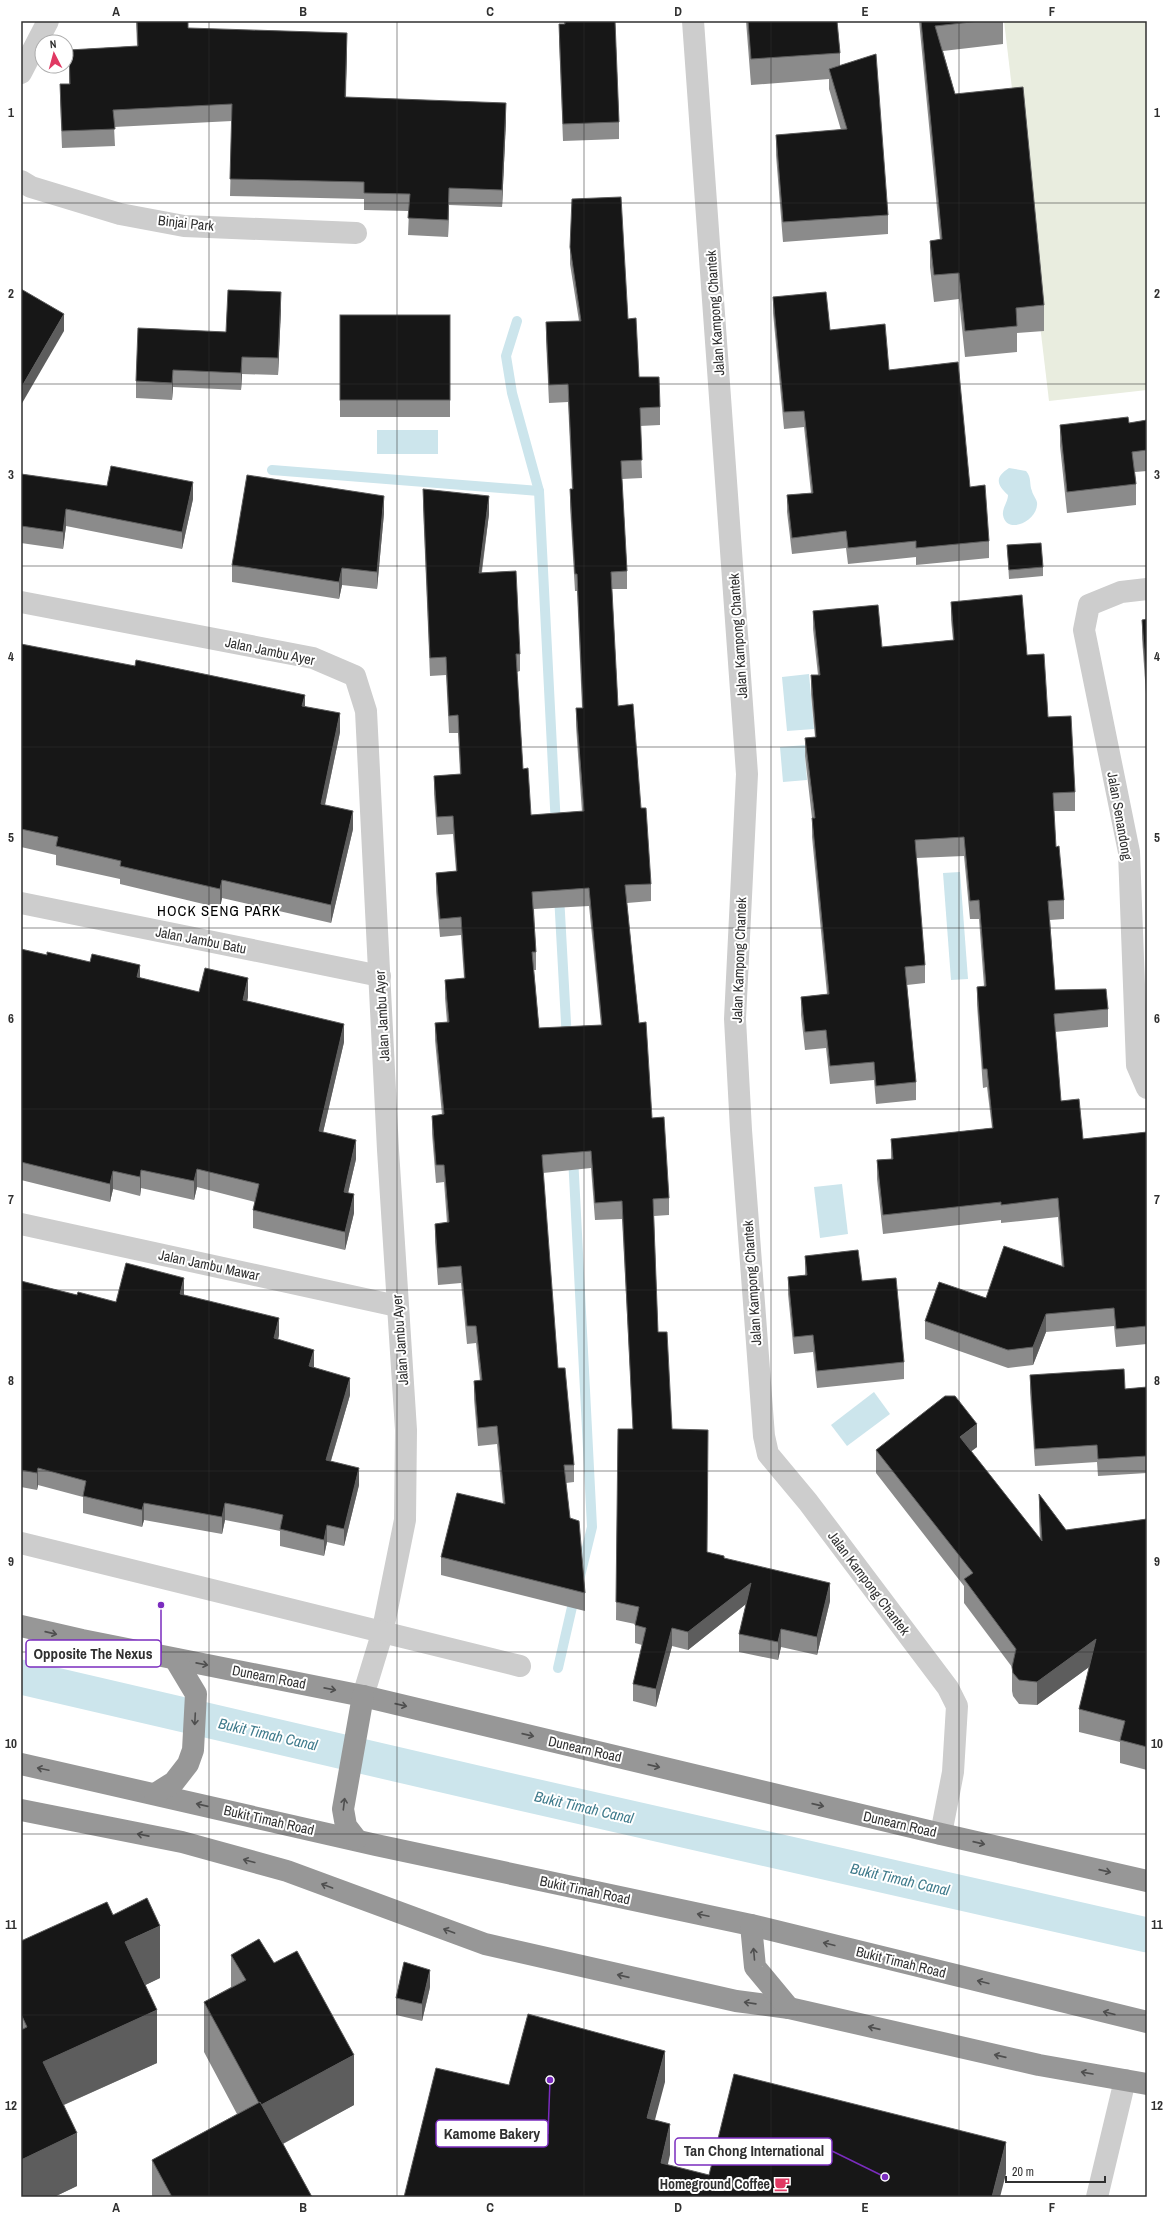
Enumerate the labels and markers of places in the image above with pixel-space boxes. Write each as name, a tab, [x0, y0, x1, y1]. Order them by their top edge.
callout: Opposite The Nexus	[26, 1640, 161, 1667]
callout: Kamome Bakery	[436, 2120, 548, 2147]
callout: Tan Chong International	[675, 2138, 832, 2165]
place label: Homeground Coffee	[660, 2175, 770, 2193]
cafe icon: Homeground Coffee	[773, 2175, 791, 2193]

